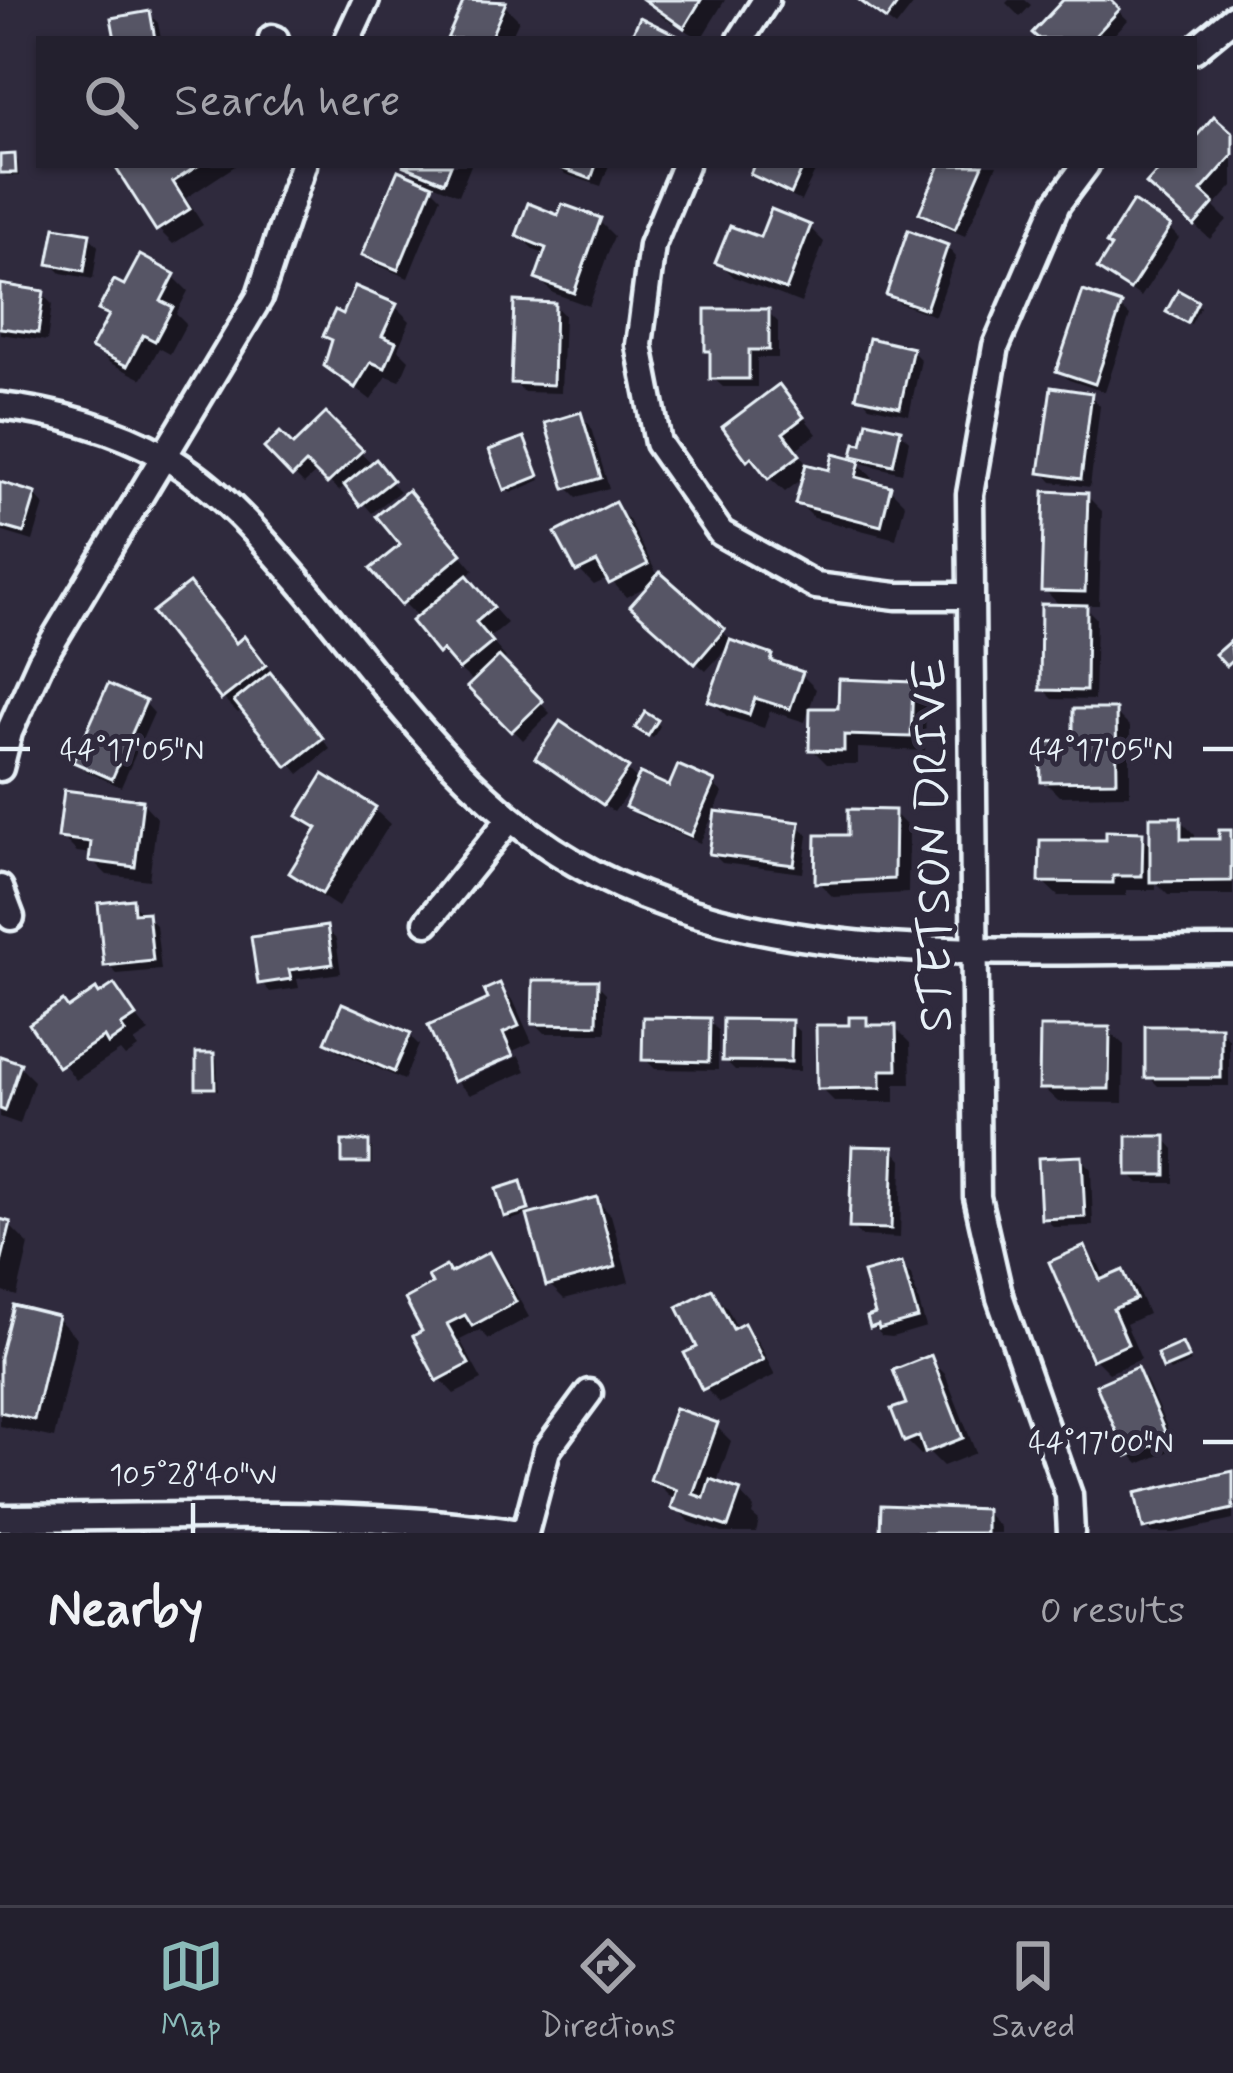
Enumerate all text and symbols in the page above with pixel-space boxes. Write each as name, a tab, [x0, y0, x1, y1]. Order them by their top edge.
search box	[36, 36, 1197, 168]
icon: search	[78, 69, 144, 135]
text: Search here	[174, 73, 401, 132]
street label: STETSON DRIVE	[900, 657, 969, 1033]
text: 44°17'05"N	[60, 731, 204, 770]
text: 44°17'05"N	[1029, 731, 1173, 770]
text: 44°17'00"N	[1028, 1424, 1174, 1463]
text: 105°28'40"W	[109, 1456, 277, 1495]
text: Nearby	[48, 1578, 203, 1644]
text: 0 results	[1040, 1586, 1185, 1637]
tab: Map	[158, 1933, 224, 2049]
tab: Directions	[540, 1933, 676, 2049]
tab: Saved	[992, 1933, 1075, 2049]

